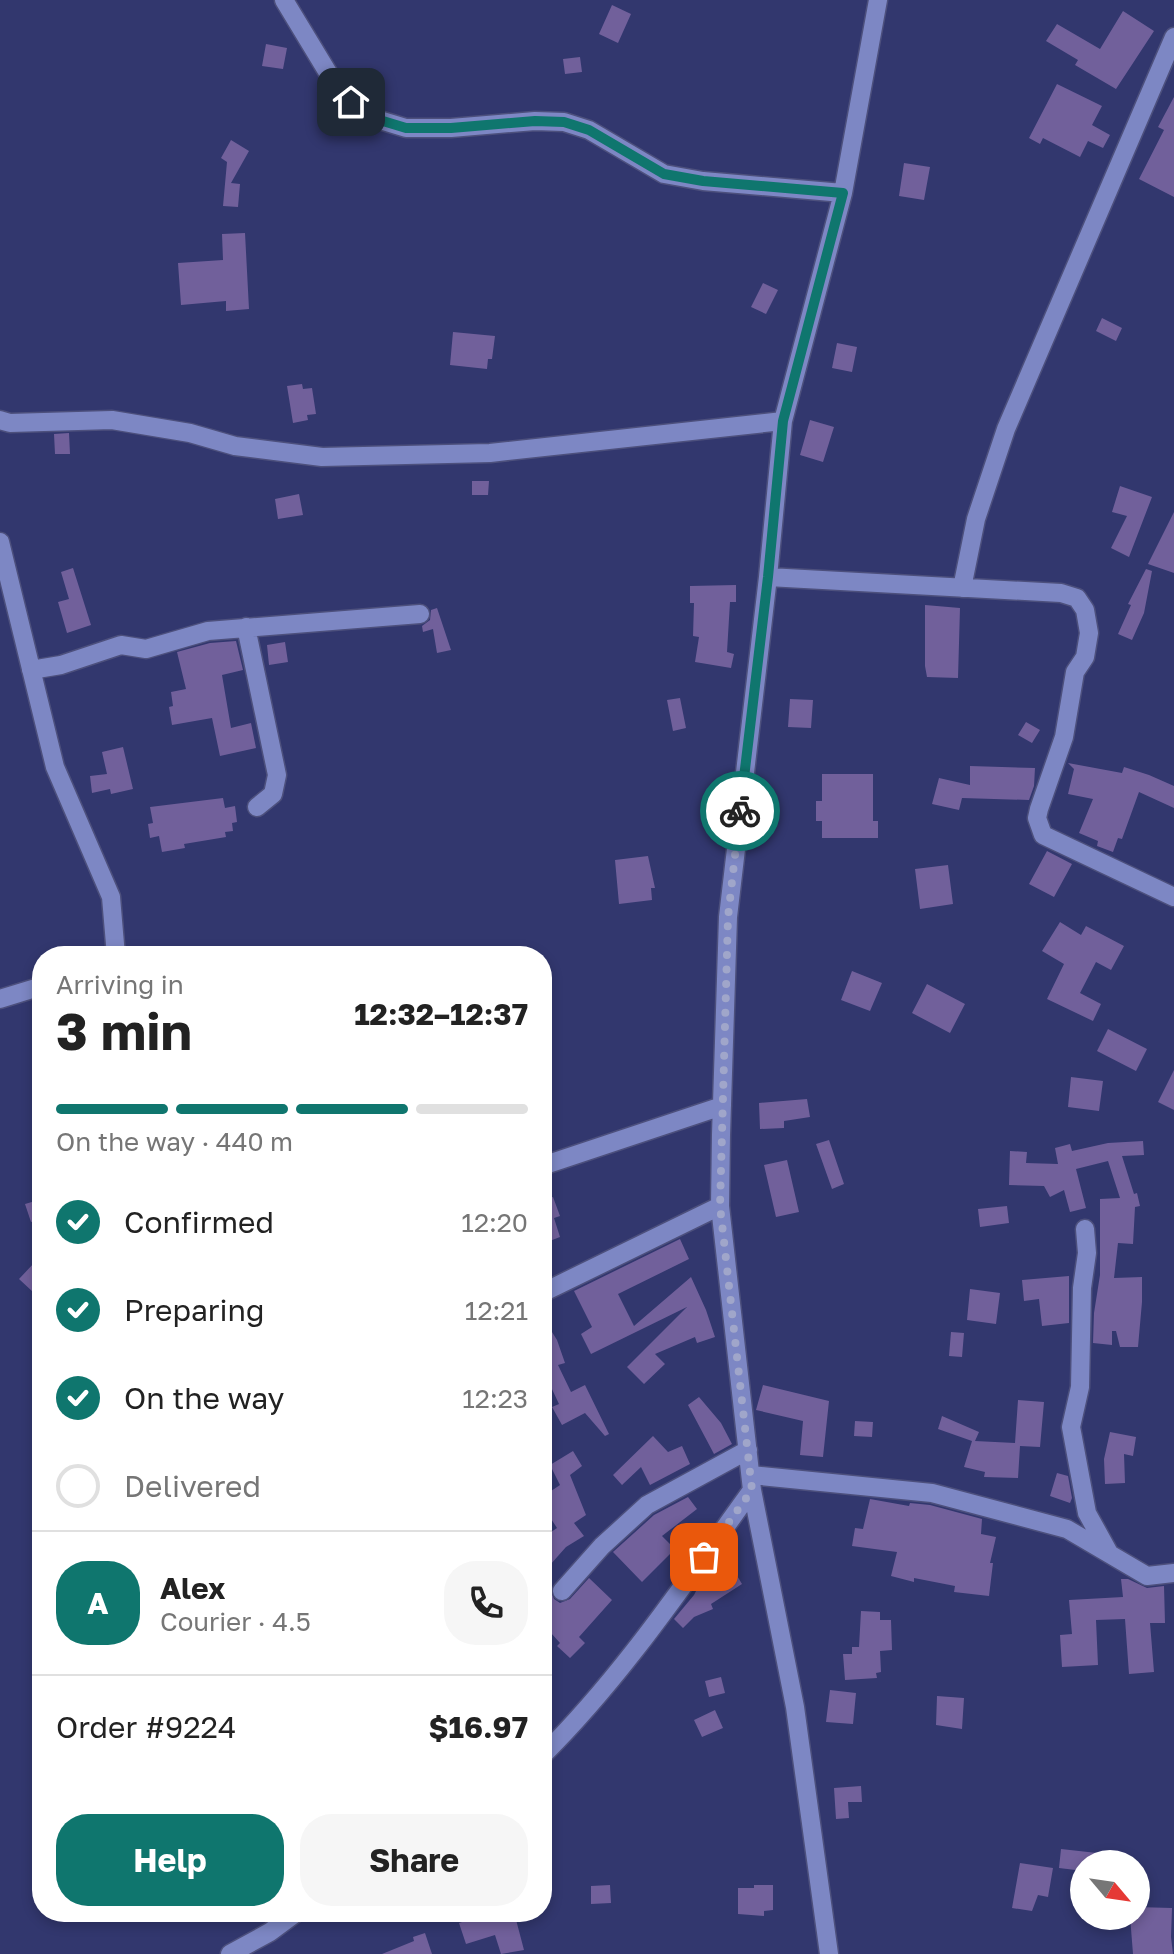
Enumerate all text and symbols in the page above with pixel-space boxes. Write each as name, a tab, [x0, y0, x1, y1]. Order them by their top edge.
pin	[317, 68, 385, 136]
icon: home	[329, 80, 373, 124]
courier	[700, 771, 780, 851]
icon: bike	[718, 789, 762, 833]
text: Arriving in	[56, 969, 184, 1000]
text: 12:32–12:37	[354, 996, 528, 1032]
text: 3 min	[56, 999, 192, 1061]
text: On the way · 440 m	[56, 1126, 293, 1157]
icon: check	[56, 1200, 100, 1244]
text: Confirmed	[124, 1204, 274, 1240]
text: 12:20	[461, 1207, 528, 1238]
icon: check	[56, 1288, 100, 1332]
text: Preparing	[124, 1292, 265, 1328]
text: 12:21	[465, 1295, 528, 1326]
icon: check	[56, 1376, 100, 1420]
text: On the way	[124, 1380, 284, 1416]
text: 12:23	[462, 1383, 528, 1414]
text: Delivered	[124, 1468, 261, 1504]
pin	[670, 1523, 738, 1591]
icon: bag	[682, 1535, 726, 1579]
button: phone	[444, 1561, 528, 1645]
text: Alex	[160, 1570, 225, 1606]
text: A	[87, 1585, 109, 1621]
text: Courier · 4.5	[160, 1606, 311, 1637]
text: Order #9224	[56, 1709, 236, 1745]
text: $16.97	[428, 1709, 528, 1745]
button: Help	[56, 1814, 284, 1906]
button: Share	[300, 1814, 528, 1906]
north arrow	[1070, 1850, 1150, 1930]
map controls	[1070, 1850, 1150, 1930]

